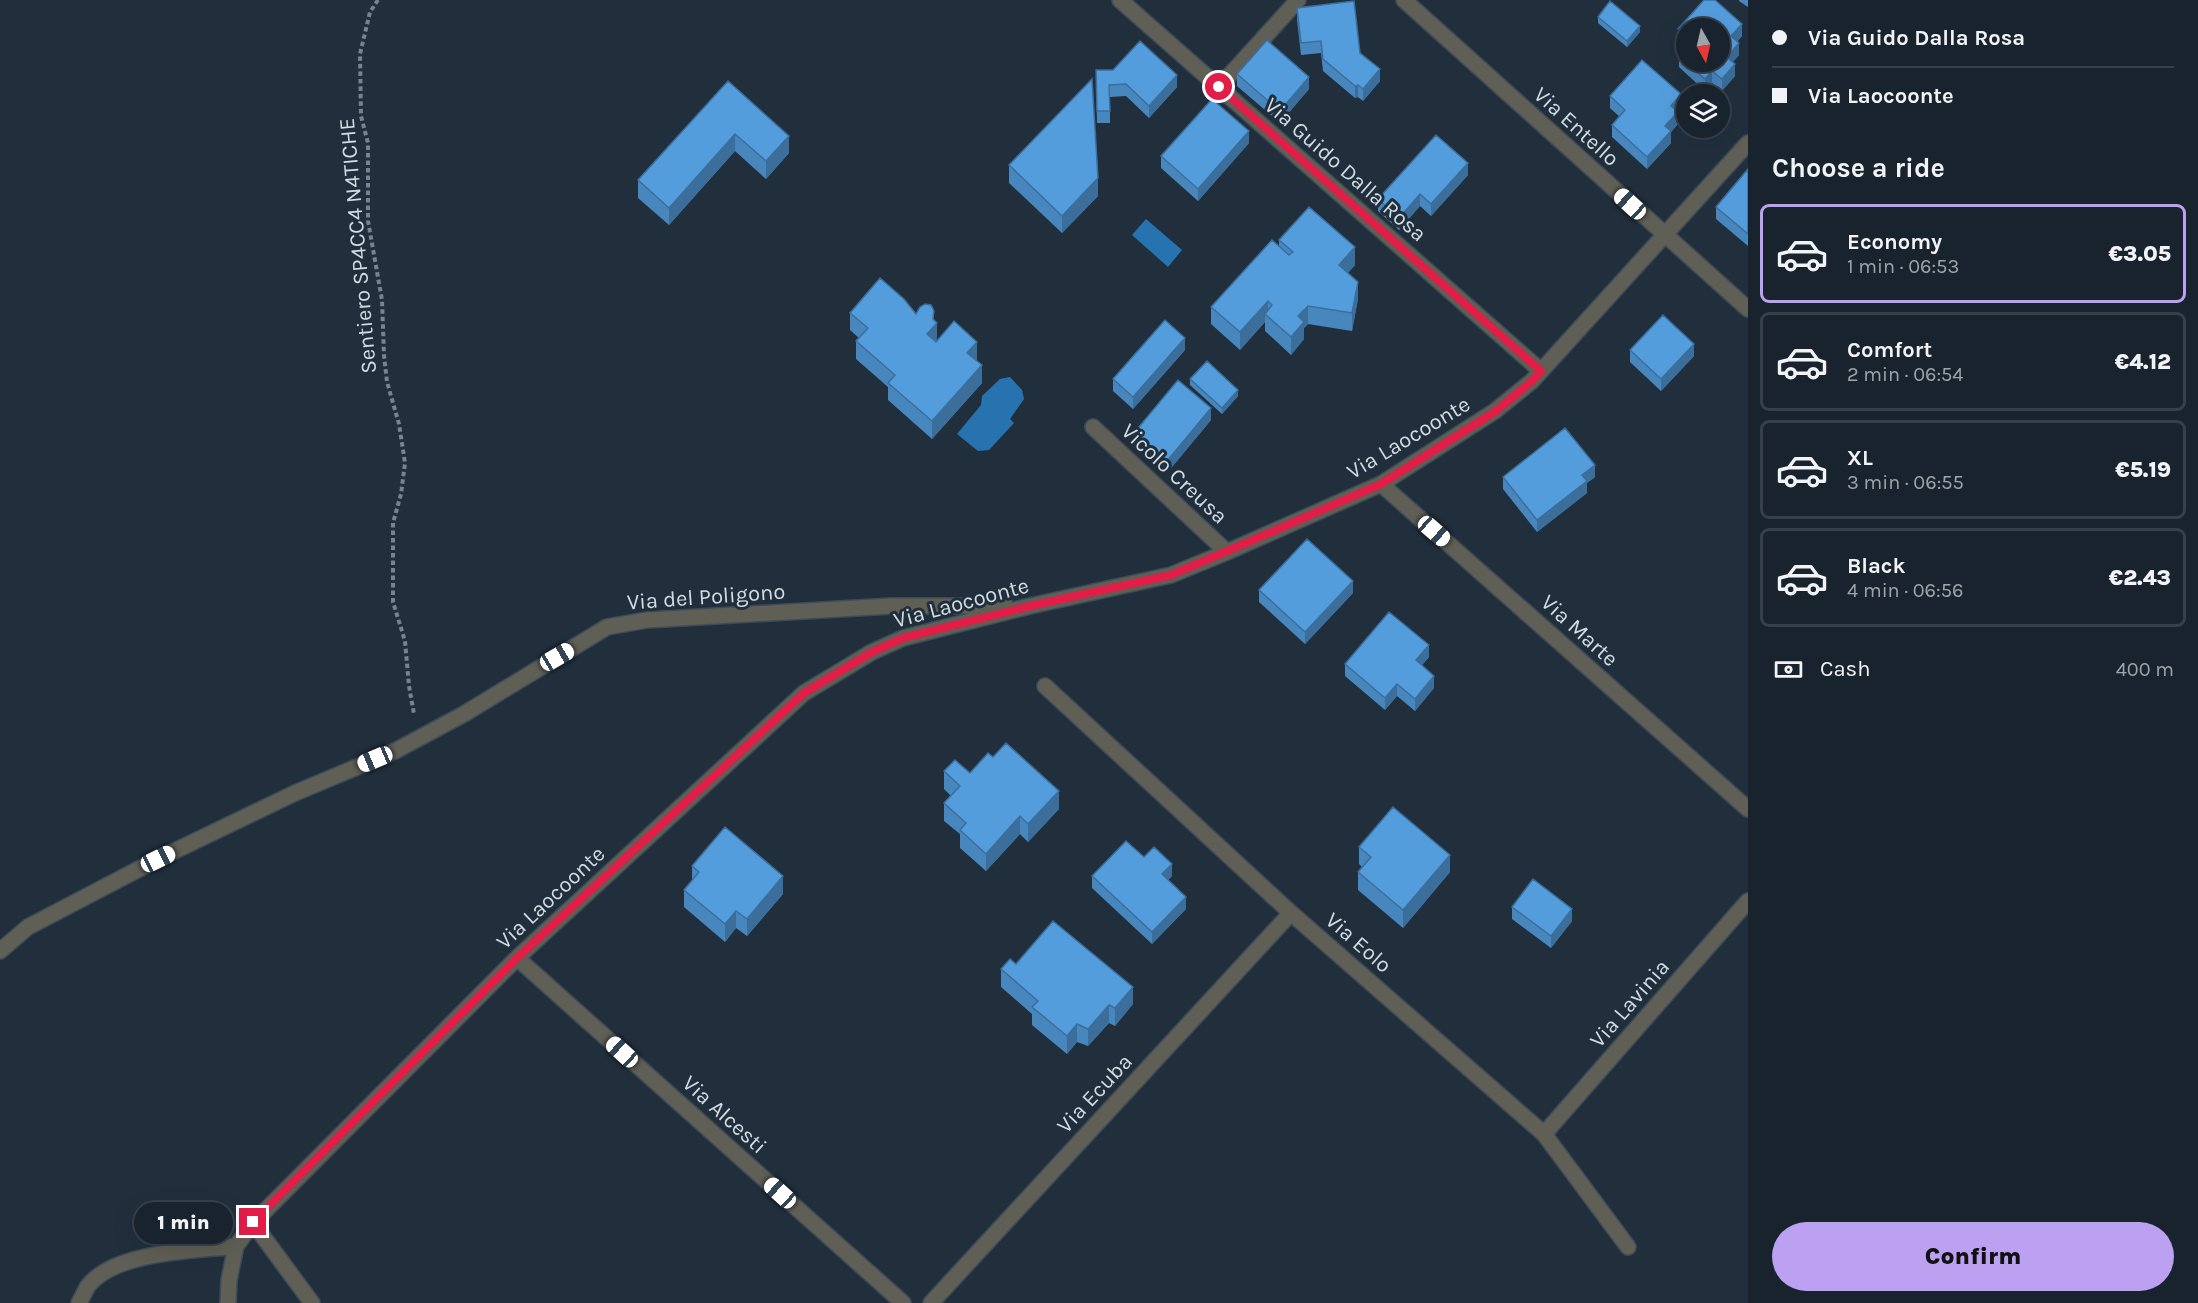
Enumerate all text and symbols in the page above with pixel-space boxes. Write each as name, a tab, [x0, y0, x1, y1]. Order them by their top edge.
north arrow	[1676, 18, 1730, 72]
map controls	[1676, 18, 1730, 138]
text: Via Guido Dalla Rosa	[1808, 25, 2025, 51]
route start	[1205, 73, 1232, 100]
street label: Via Entello	[1528, 82, 1624, 172]
text: Via Laocoonte	[1808, 83, 1954, 109]
button: layers	[1676, 84, 1730, 138]
street label: Via Guido Dalla Rosa	[1259, 92, 1432, 247]
street label: Sentiero SP4CC4 N4TICHE	[334, 117, 382, 375]
text: Choose a ride	[1772, 152, 1945, 184]
car	[1611, 185, 1649, 223]
icon: car	[1775, 227, 1829, 281]
text: Economy	[1847, 229, 1942, 255]
text: €3.05	[2109, 241, 2171, 267]
text: 1 min · 06:53	[1847, 255, 1959, 278]
icon: car	[1775, 335, 1829, 389]
text: Comfort	[1847, 337, 1932, 363]
text: €4.12	[2115, 349, 2171, 375]
text: 2 min · 06:54	[1847, 363, 1964, 386]
street label: Via Laocoonte	[1342, 391, 1475, 485]
street label: Vicolo Creusa	[1116, 418, 1233, 529]
icon: car	[1775, 443, 1829, 497]
text: XL	[1847, 445, 1873, 471]
text: €5.19	[2115, 457, 2171, 483]
text: 3 min · 06:55	[1847, 471, 1964, 494]
car	[1415, 512, 1453, 550]
icon: car	[1775, 551, 1829, 605]
text: Black	[1847, 553, 1906, 579]
text: €2.43	[2109, 565, 2171, 591]
street label: Via Laocoonte	[891, 572, 1032, 634]
street label: Via del Poligono	[626, 578, 786, 615]
text: 4 min · 06:56	[1847, 579, 1963, 602]
street label: Via Marte	[1536, 589, 1623, 672]
car	[537, 640, 577, 674]
icon: cash	[1772, 653, 1805, 686]
text: Cash	[1820, 656, 1870, 682]
text: 400 m	[2116, 658, 2174, 681]
car	[355, 744, 395, 774]
street label: Via Laocoonte	[491, 841, 610, 955]
car	[138, 843, 178, 875]
street label: Via Eolo	[1320, 907, 1397, 978]
street label: Via Lavinia	[1584, 954, 1675, 1053]
car	[603, 1033, 641, 1071]
street label: Via Ecuba	[1052, 1049, 1138, 1139]
street label: Via Alcesti	[677, 1070, 772, 1159]
car	[761, 1174, 799, 1212]
callout: 1 min	[133, 1201, 232, 1243]
route end	[239, 1208, 266, 1235]
text: 1 min	[157, 1211, 210, 1234]
button: Confirm	[1772, 1222, 2174, 1291]

